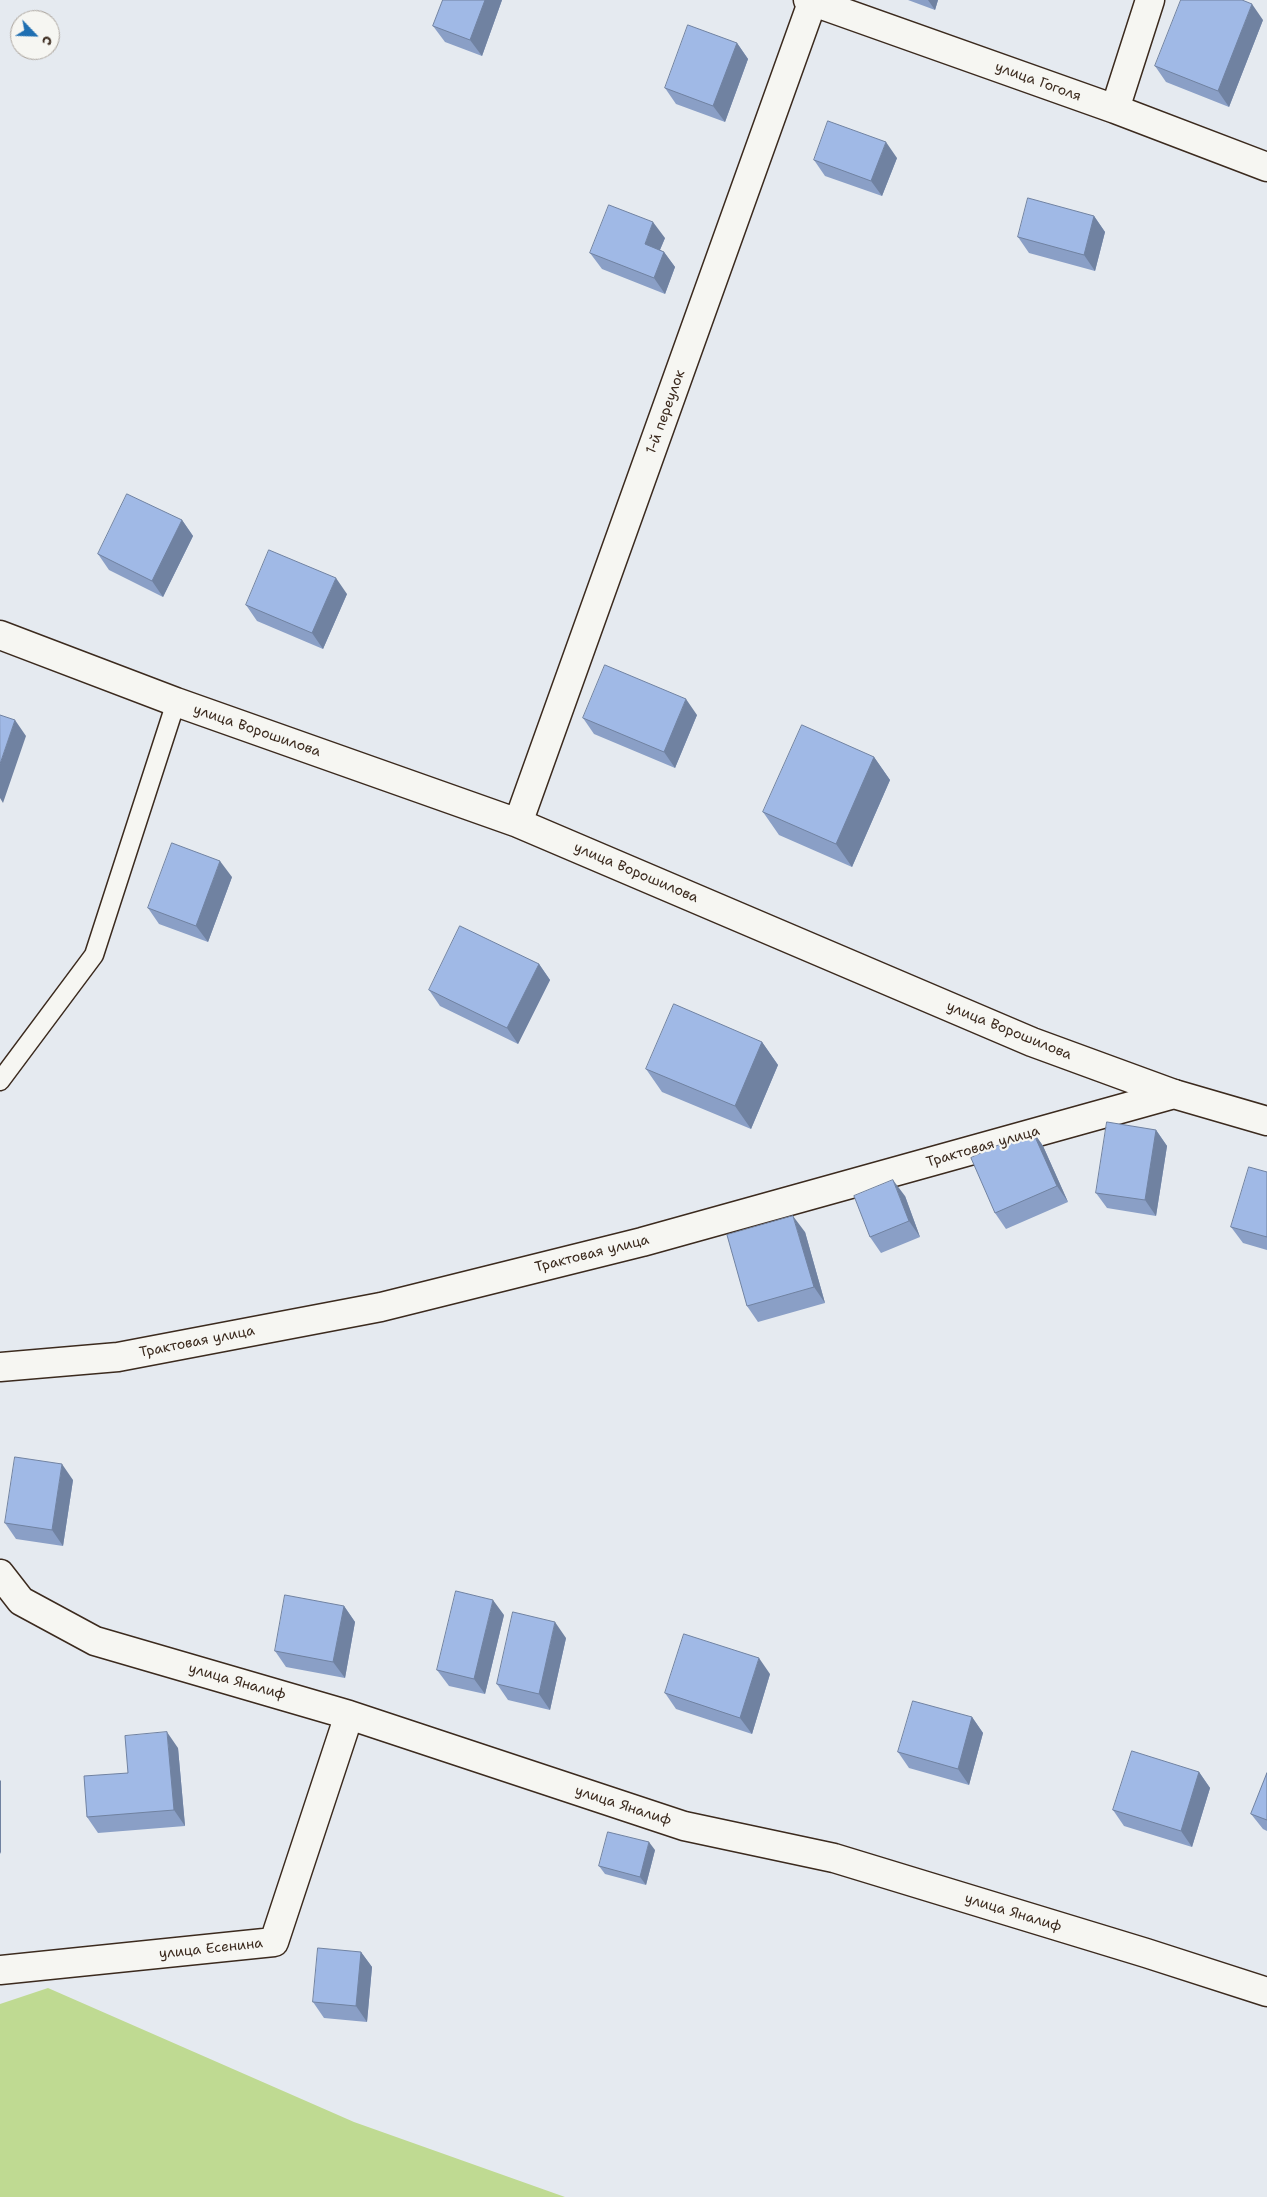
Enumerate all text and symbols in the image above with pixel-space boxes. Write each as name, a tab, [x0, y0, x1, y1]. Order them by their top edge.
north arrow	[10, 10, 60, 60]
text: С	[38, 33, 58, 48]
street label: улица Гоголя	[993, 59, 1083, 105]
street label: 1-й переулок	[643, 368, 689, 456]
street label: улица Ворошилова	[191, 701, 323, 761]
street label: улица Ворошилова	[571, 839, 701, 907]
street label: улица Ворошилова	[944, 998, 1074, 1064]
street label: Трактовая улица	[924, 1123, 1042, 1171]
street label: Трактовая улица	[533, 1232, 651, 1276]
street label: Трактовая улица	[138, 1323, 256, 1361]
street label: улица Яналиф	[187, 1660, 287, 1704]
street label: улица Яналиф	[573, 1783, 673, 1829]
street label: улица Яналиф	[963, 1890, 1063, 1936]
street label: улица Есенина	[158, 1935, 264, 1963]

